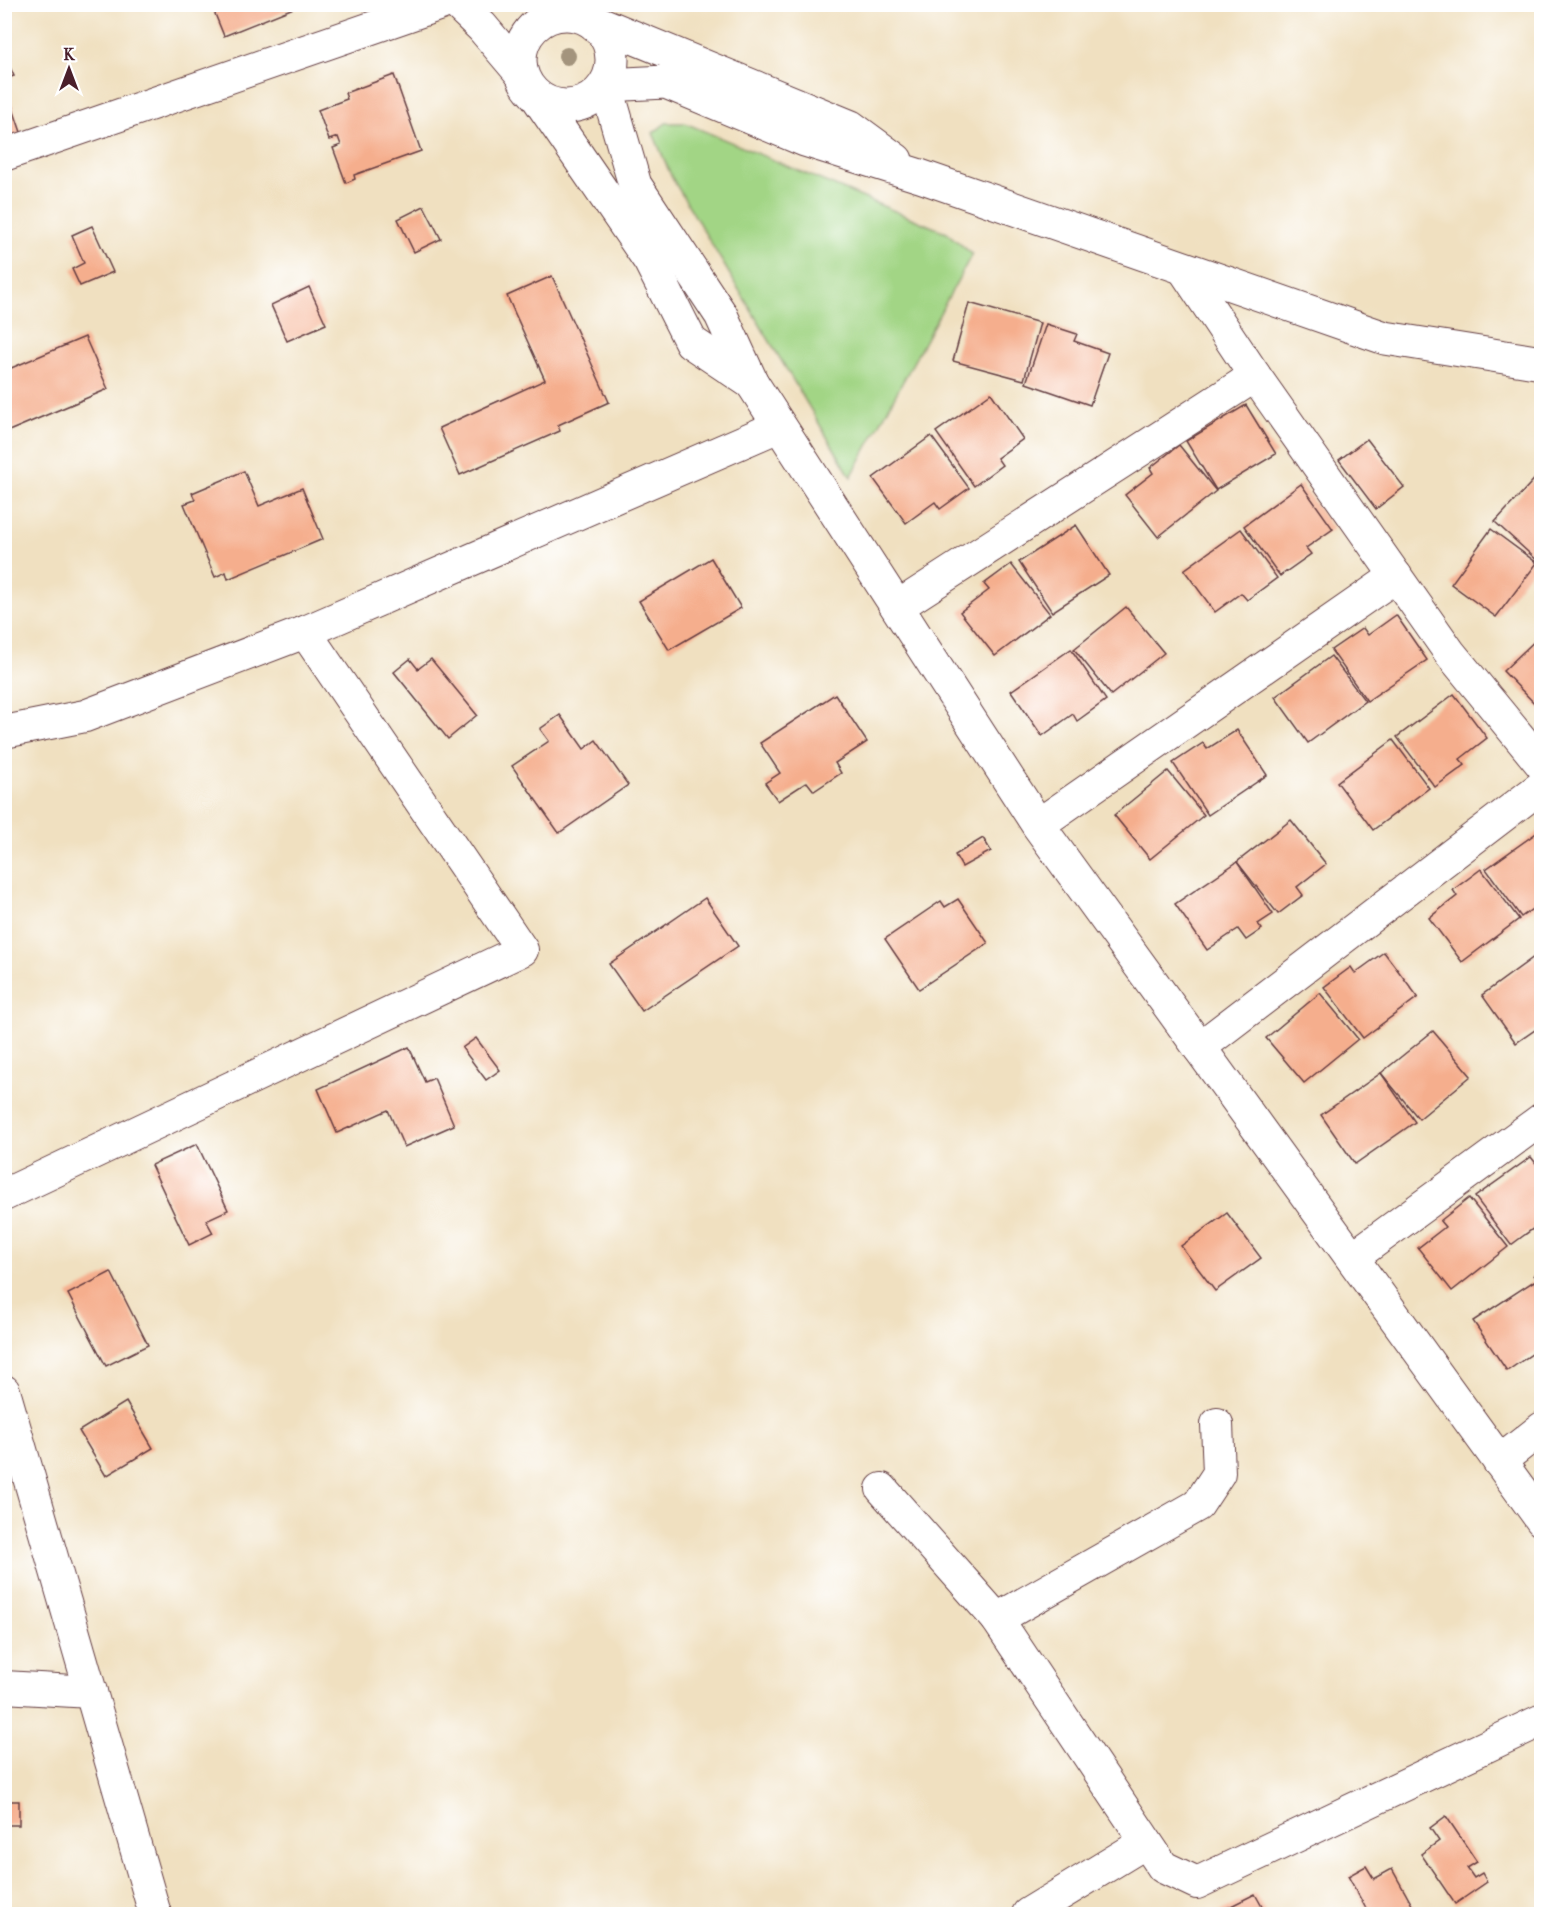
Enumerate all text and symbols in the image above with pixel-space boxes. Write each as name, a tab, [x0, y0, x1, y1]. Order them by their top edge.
north arrow	[39, 39, 99, 99]
text: K	[63, 45, 75, 64]

